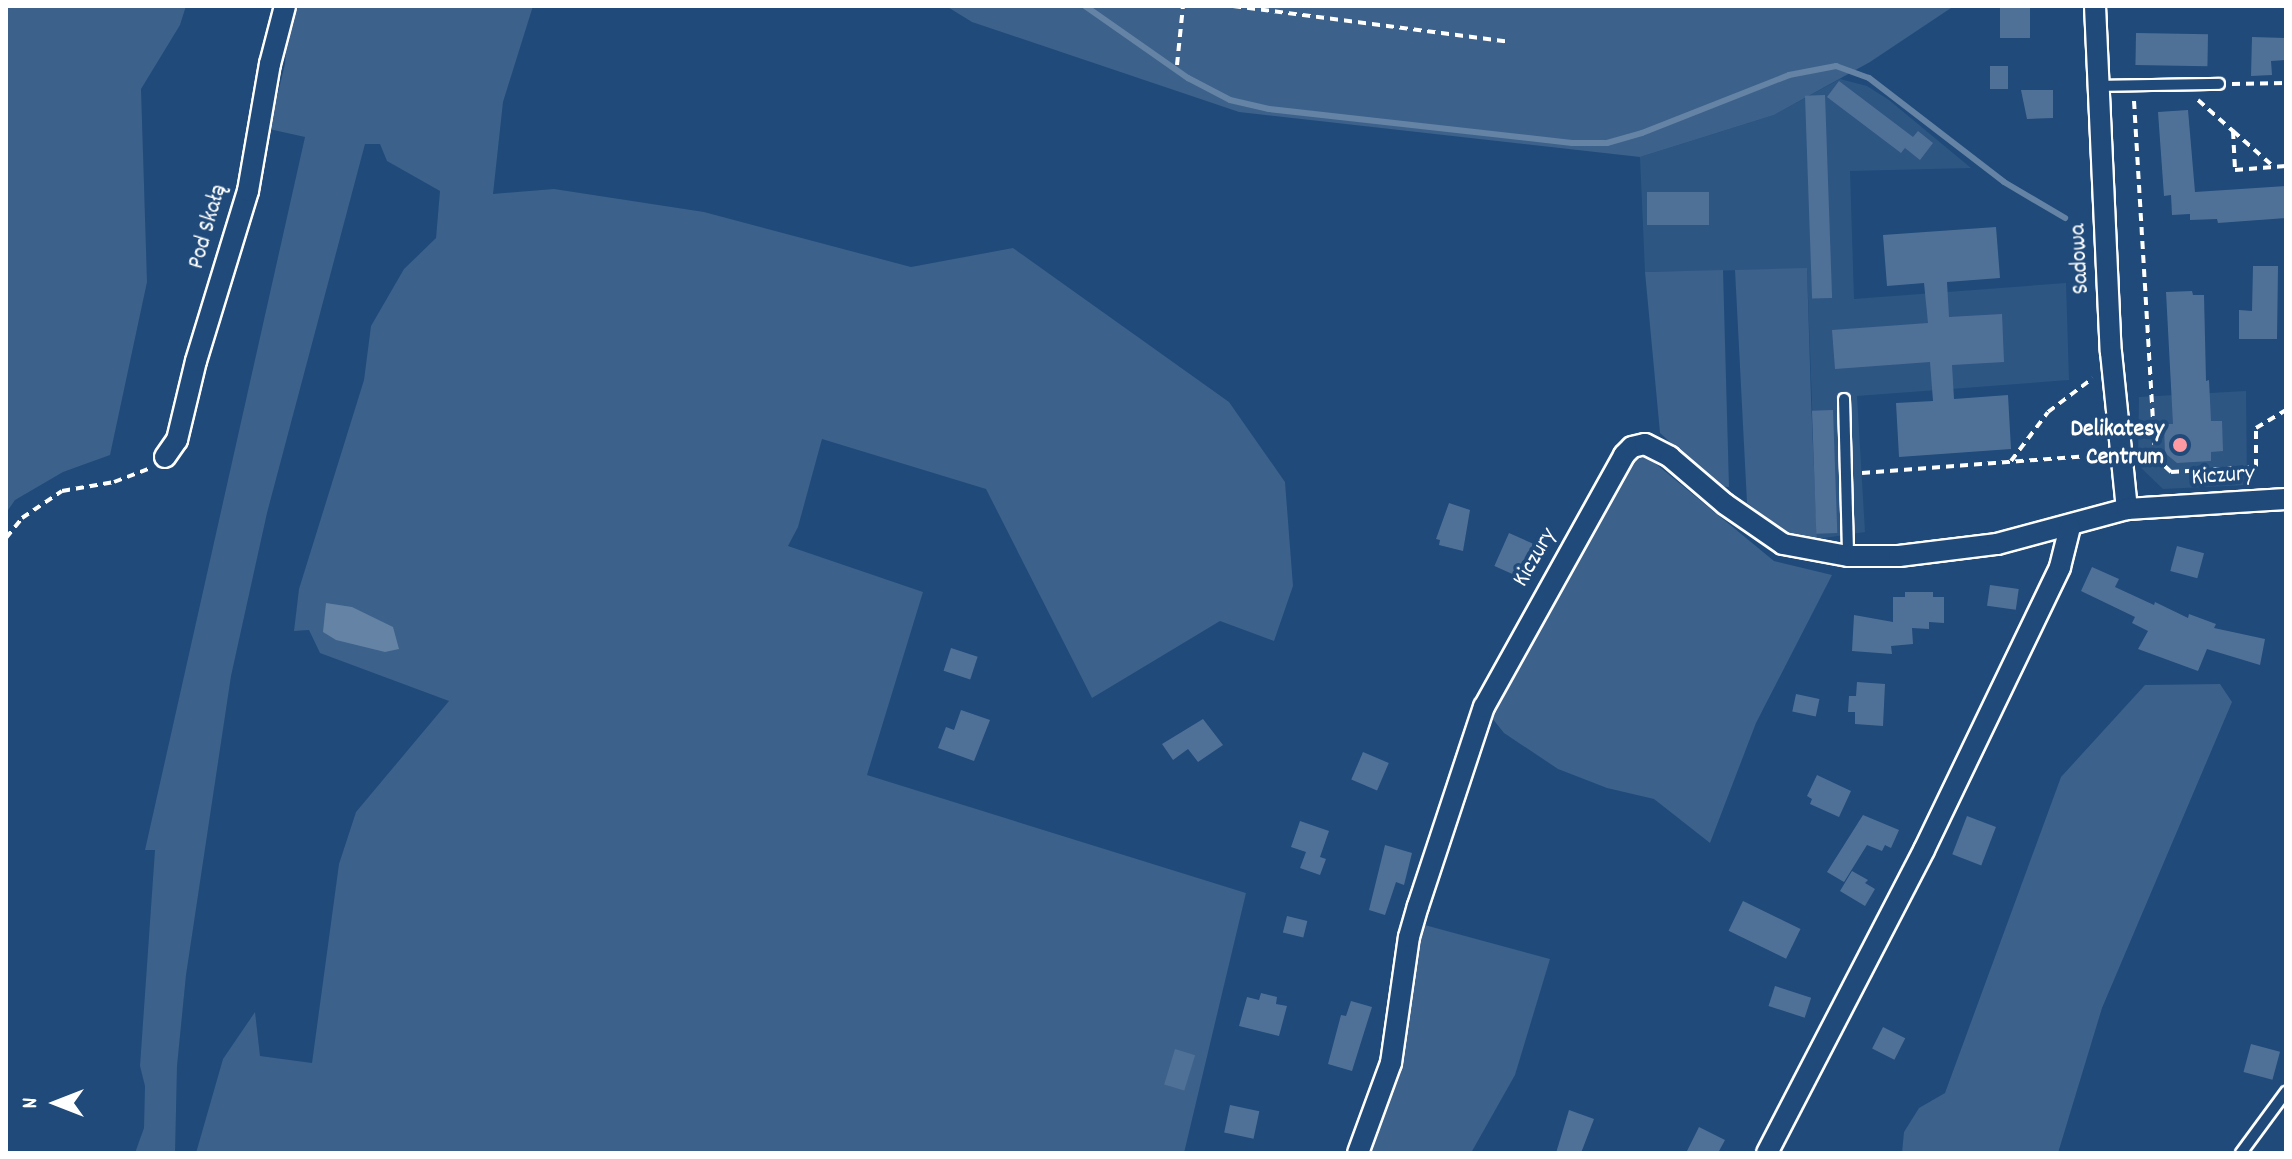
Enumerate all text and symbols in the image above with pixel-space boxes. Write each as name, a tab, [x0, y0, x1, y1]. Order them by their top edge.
street label: Pod Skałą	[183, 181, 235, 273]
street label: Sadowa	[2065, 223, 2097, 295]
place label: Delikatesy Centrum	[2071, 417, 2164, 473]
marker: Delikatesy Centrum	[2171, 436, 2189, 454]
street label: Kiczury	[2190, 460, 2256, 494]
street label: Kiczury	[1508, 523, 1564, 593]
north arrow	[16, 1063, 96, 1143]
text: N	[16, 1098, 47, 1108]

